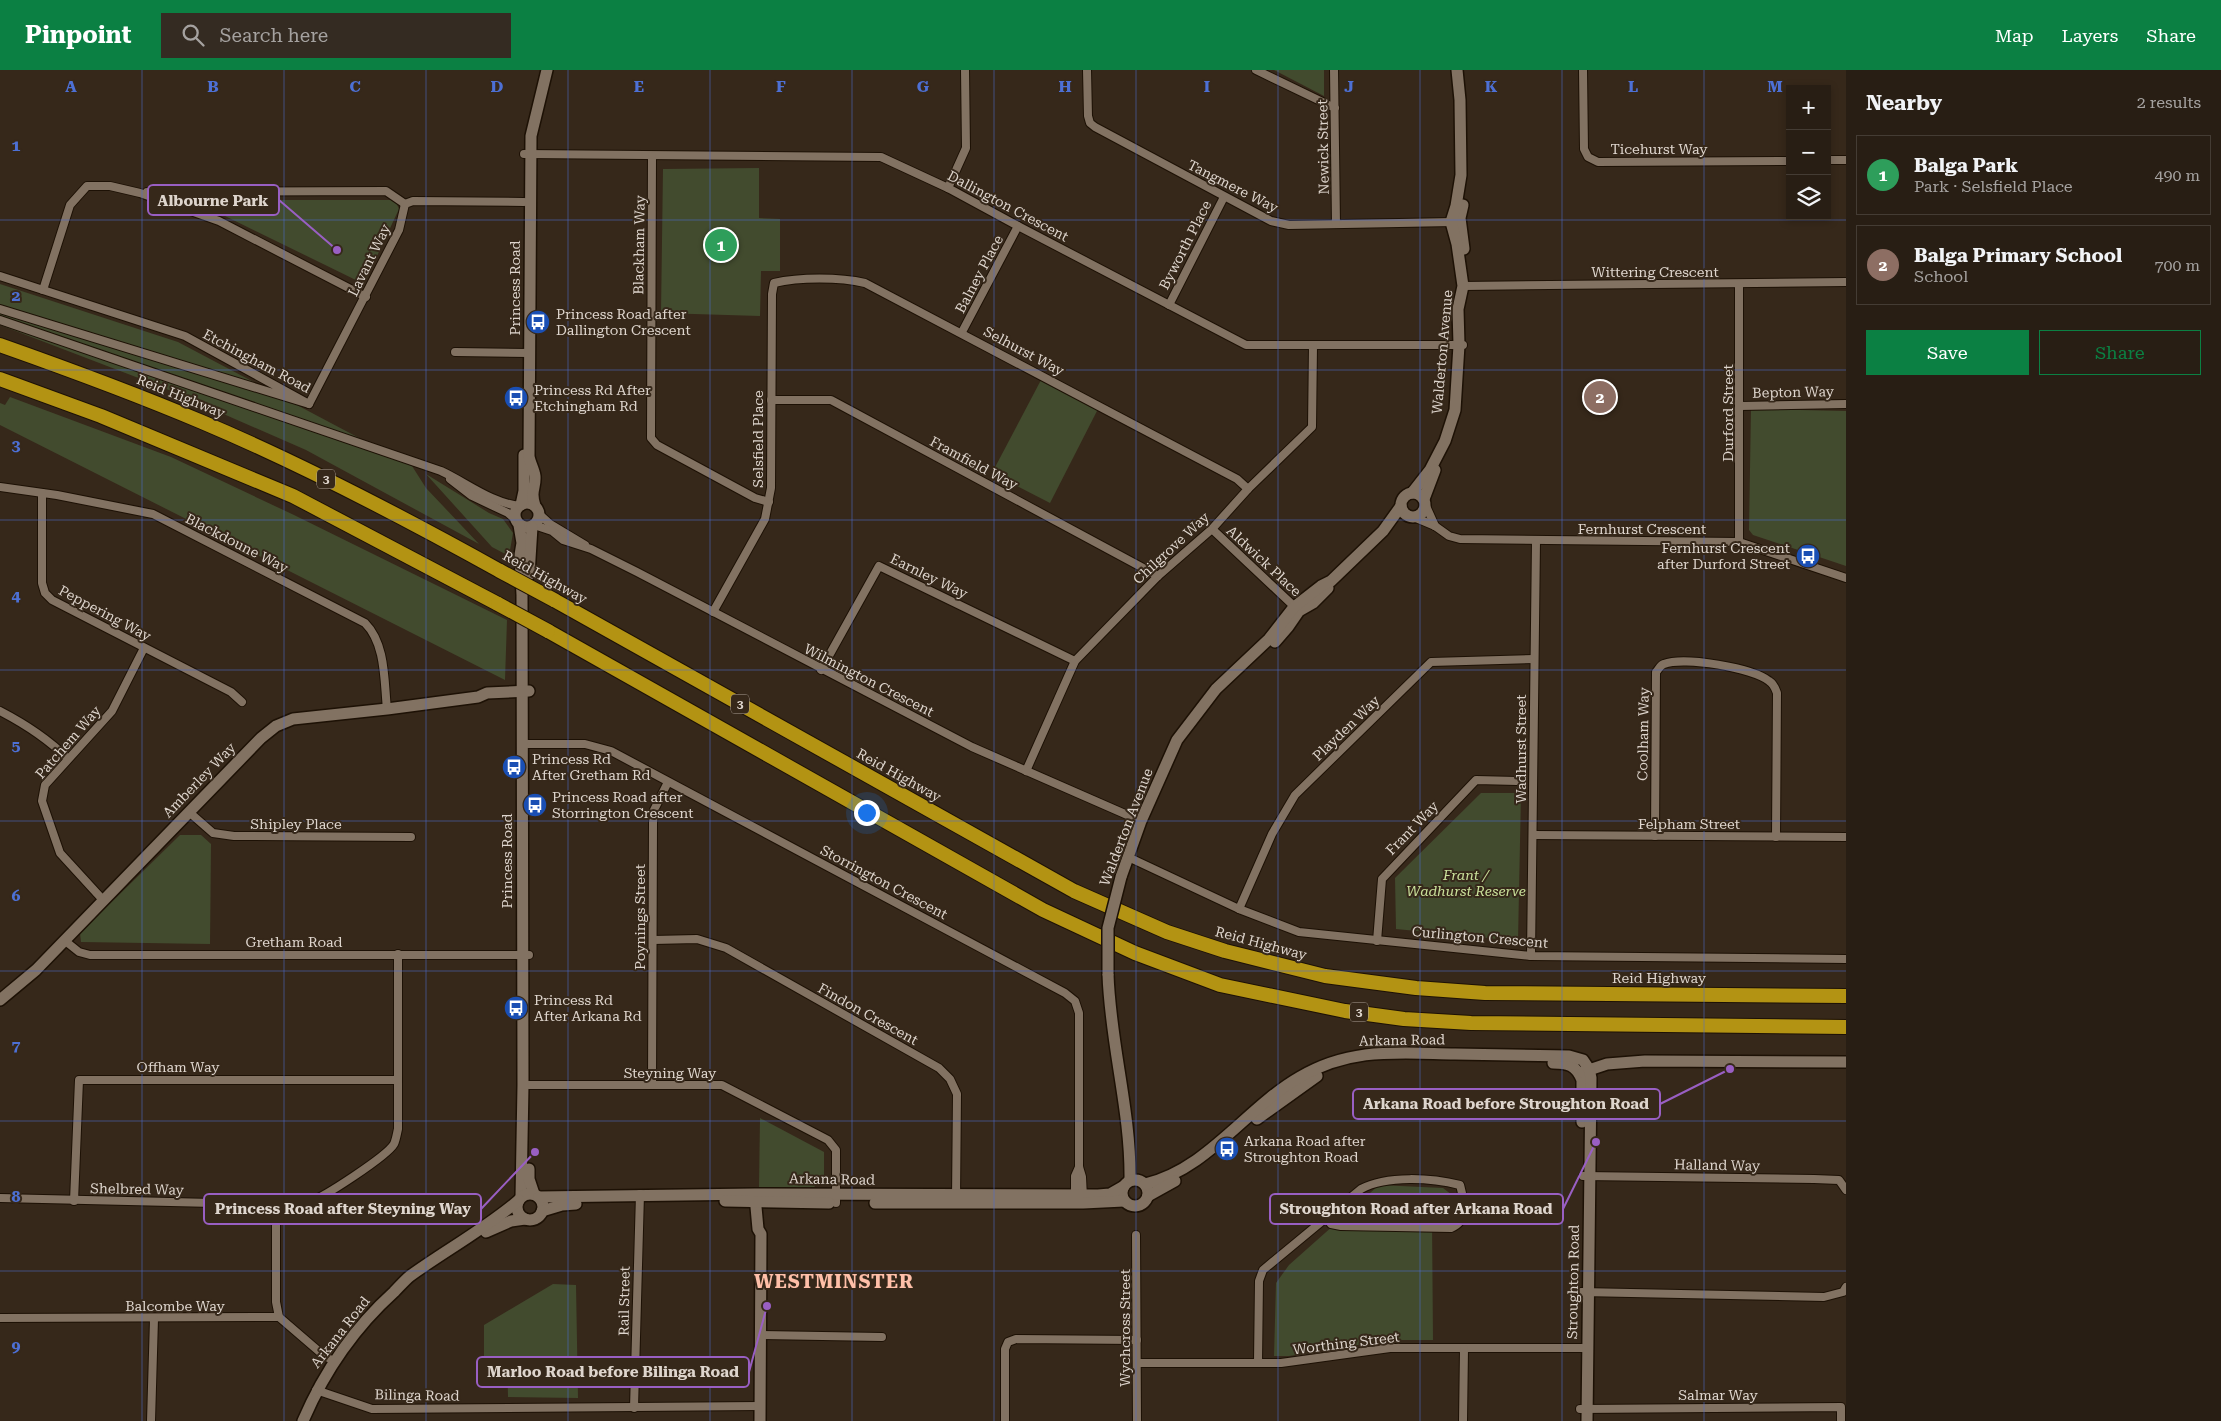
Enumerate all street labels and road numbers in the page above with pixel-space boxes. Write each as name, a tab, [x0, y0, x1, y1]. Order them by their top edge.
street label: Newick Street	[1314, 99, 1332, 195]
street label: Ticehurst Way	[1610, 141, 1708, 157]
street label: Tangmere Way	[1185, 156, 1282, 216]
street label: Dallington Crescent	[945, 167, 1071, 245]
street label: Blackham Way	[630, 194, 648, 295]
street label: Byworth Place	[1156, 198, 1214, 292]
street label: Lavant Way	[345, 221, 394, 299]
street label: Balney Place	[952, 232, 1006, 316]
street label: Princess Road	[507, 240, 523, 335]
street label: Wittering Crescent	[1591, 264, 1719, 280]
street label: Walderton Avenue	[1429, 289, 1455, 415]
street label: Selhurst Way	[981, 323, 1068, 379]
street label: Etchingham Road	[200, 326, 314, 396]
street label: Durford Street	[1720, 364, 1736, 462]
street label: Reid Highway	[134, 371, 228, 421]
street label: Bepton Way	[1752, 383, 1835, 401]
street label: Selsfield Place	[750, 390, 766, 488]
street label: Framfield Way	[927, 433, 1021, 493]
road number: 3	[317, 469, 335, 488]
street label: Chilgrove Way	[1130, 508, 1213, 587]
street label: Blackdoune Way	[183, 510, 292, 576]
street label: Fernhurst Crescent	[1578, 521, 1706, 537]
street label: Aldwick Place	[1224, 522, 1305, 600]
street label: Reid Highway	[500, 547, 591, 607]
street label: Earnley Way	[888, 550, 971, 602]
street label: Peppering Way	[56, 582, 155, 644]
street label: Wilmington Crescent	[801, 640, 937, 720]
street label: Coolham Way	[1634, 686, 1652, 781]
street label: Playden Way	[1309, 692, 1383, 764]
road number: 3	[731, 694, 749, 714]
street label: Wadhurst Street	[1513, 694, 1529, 804]
street label: Patchem Way	[32, 702, 104, 782]
street label: Amberley Way	[159, 739, 239, 821]
street label: Reid Highway	[854, 745, 945, 805]
street label: Walderton Avenue	[1096, 766, 1156, 888]
street label: Frant Way	[1382, 797, 1442, 858]
street label: Princess Road	[499, 813, 515, 908]
street label: Shipley Place	[250, 816, 342, 832]
street label: Felpham Street	[1638, 816, 1740, 832]
street label: Storrington Crescent	[818, 842, 950, 922]
street label: Poynings Street	[632, 864, 648, 970]
street label: Reid Highway	[1214, 923, 1309, 963]
street label: Curlington Crescent	[1411, 923, 1549, 951]
street label: Gretham Road	[246, 934, 342, 950]
street label: Reid Highway	[1612, 970, 1707, 986]
street label: Findon Crescent	[815, 980, 921, 1048]
road number: 3	[1350, 1002, 1368, 1022]
street label: Arkana Road	[1359, 1031, 1445, 1049]
street label: Offham Way	[137, 1059, 220, 1075]
street label: Steyning Way	[624, 1065, 717, 1081]
street label: Halland Way	[1674, 1156, 1761, 1174]
street label: Arkana Road	[789, 1170, 875, 1188]
street label: Shelbred Way	[90, 1180, 185, 1198]
street label: Stroughton Road	[1564, 1225, 1582, 1339]
street label: Rail Street	[615, 1266, 633, 1336]
street label: Wychcross Street	[1117, 1269, 1133, 1387]
street label: Arkana Road	[307, 1293, 373, 1371]
street label: Balcombe Way	[125, 1298, 226, 1314]
street label: Worthing Street	[1292, 1329, 1400, 1357]
street label: Bilinga Road	[374, 1386, 460, 1404]
street label: Salmar Way	[1678, 1387, 1758, 1403]

